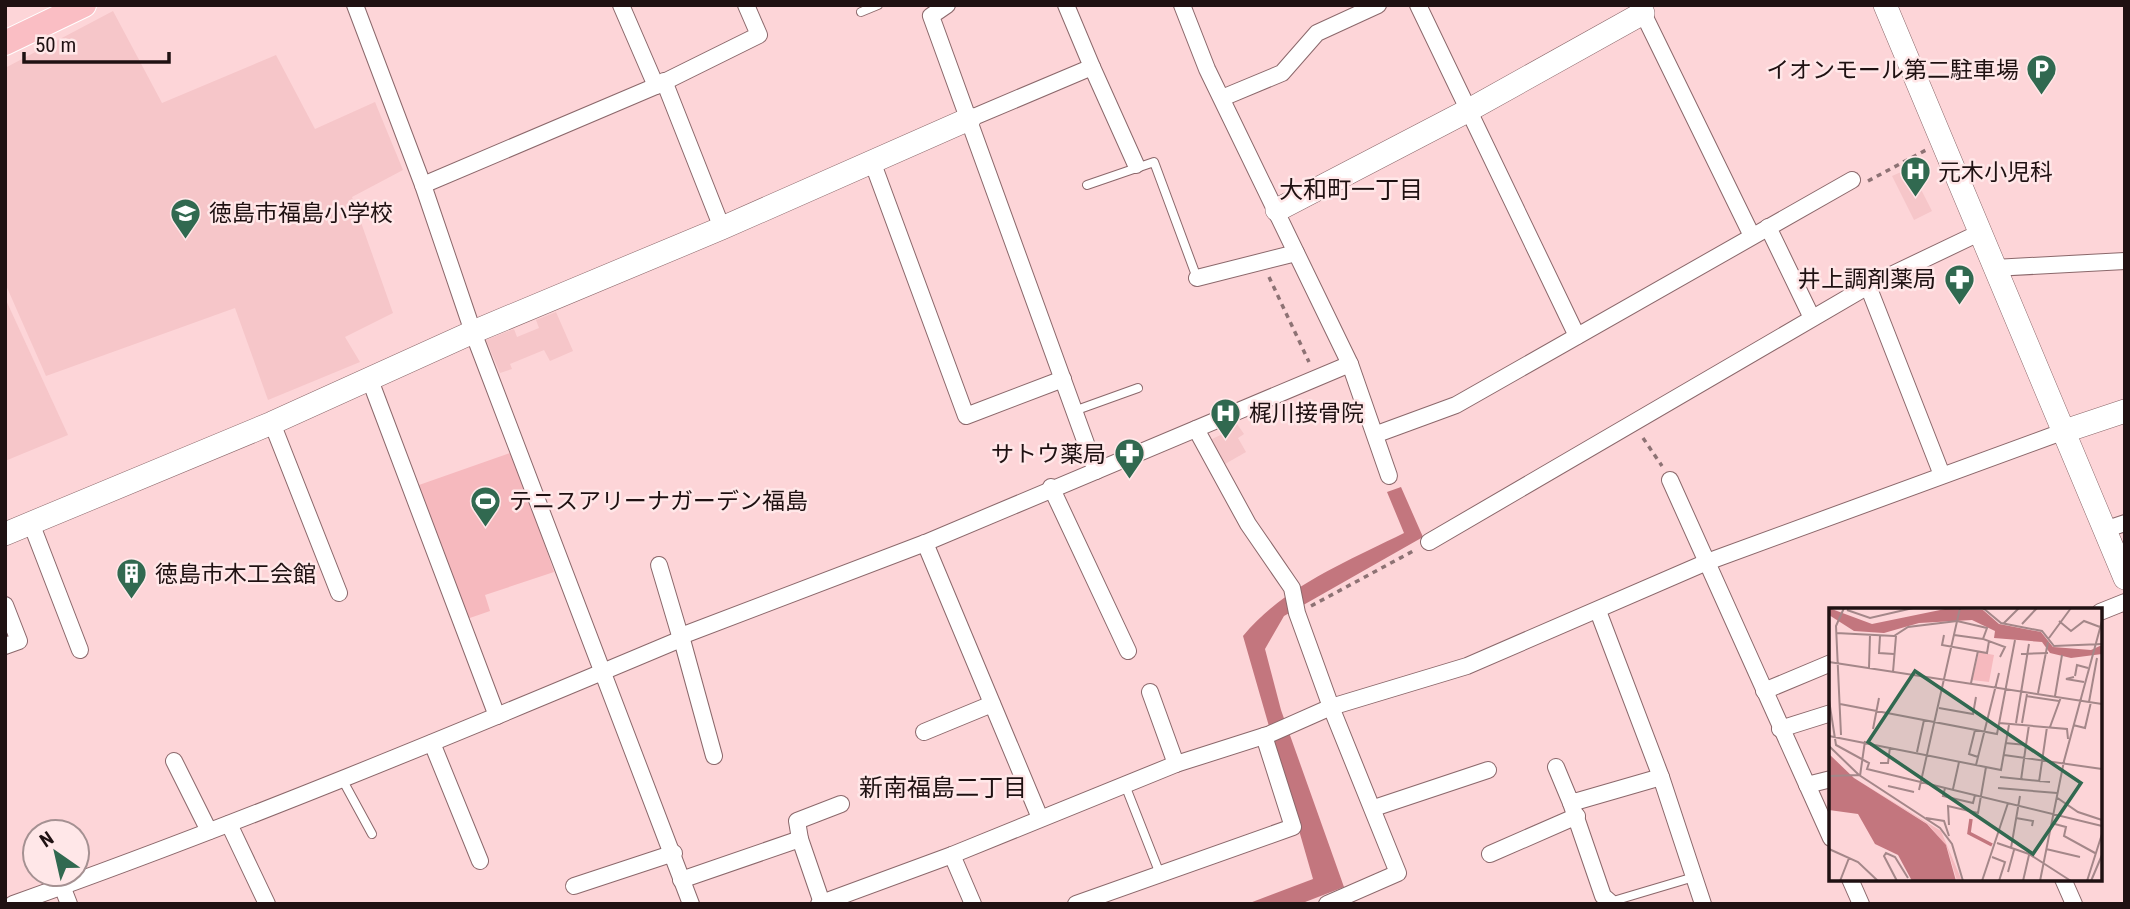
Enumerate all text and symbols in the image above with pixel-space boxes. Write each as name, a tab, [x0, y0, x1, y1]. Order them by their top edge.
scale bar	[24, 21, 170, 65]
text: 50 m	[35, 33, 76, 57]
parking icon: イオンモール第二駐車場	[2025, 53, 2059, 97]
place label: イオンモール第二駐車場	[1766, 57, 2019, 84]
hospital icon: 元木小児科	[1898, 155, 1932, 199]
place label: 元木小児科	[1938, 159, 2053, 186]
district label: 大和町一丁目	[1279, 176, 1423, 204]
school or university icon: 徳島市福島小学校	[169, 196, 203, 240]
place label: 徳島市福島小学校	[209, 200, 393, 227]
pharmacy icon: 井上調剤薬局	[1942, 262, 1976, 306]
place label: 井上調剤薬局	[1798, 266, 1936, 293]
hospital icon: 梶川接骨院	[1209, 396, 1243, 440]
place label: 梶川接骨院	[1249, 400, 1364, 427]
pharmacy icon: サトウ薬局	[1112, 437, 1146, 481]
place label: サトウ薬局	[991, 441, 1106, 468]
sports icon: テニスアリーナガーデン福島	[469, 484, 503, 528]
place label: テニスアリーナガーデン福島	[509, 488, 808, 515]
building icon: 徳島市木工会館	[115, 557, 149, 601]
place label: 徳島市木工会館	[155, 561, 316, 588]
inset map	[1829, 608, 2102, 881]
district label: 新南福島二丁目	[859, 774, 1027, 802]
north arrow	[21, 818, 91, 888]
text: N	[36, 827, 58, 852]

